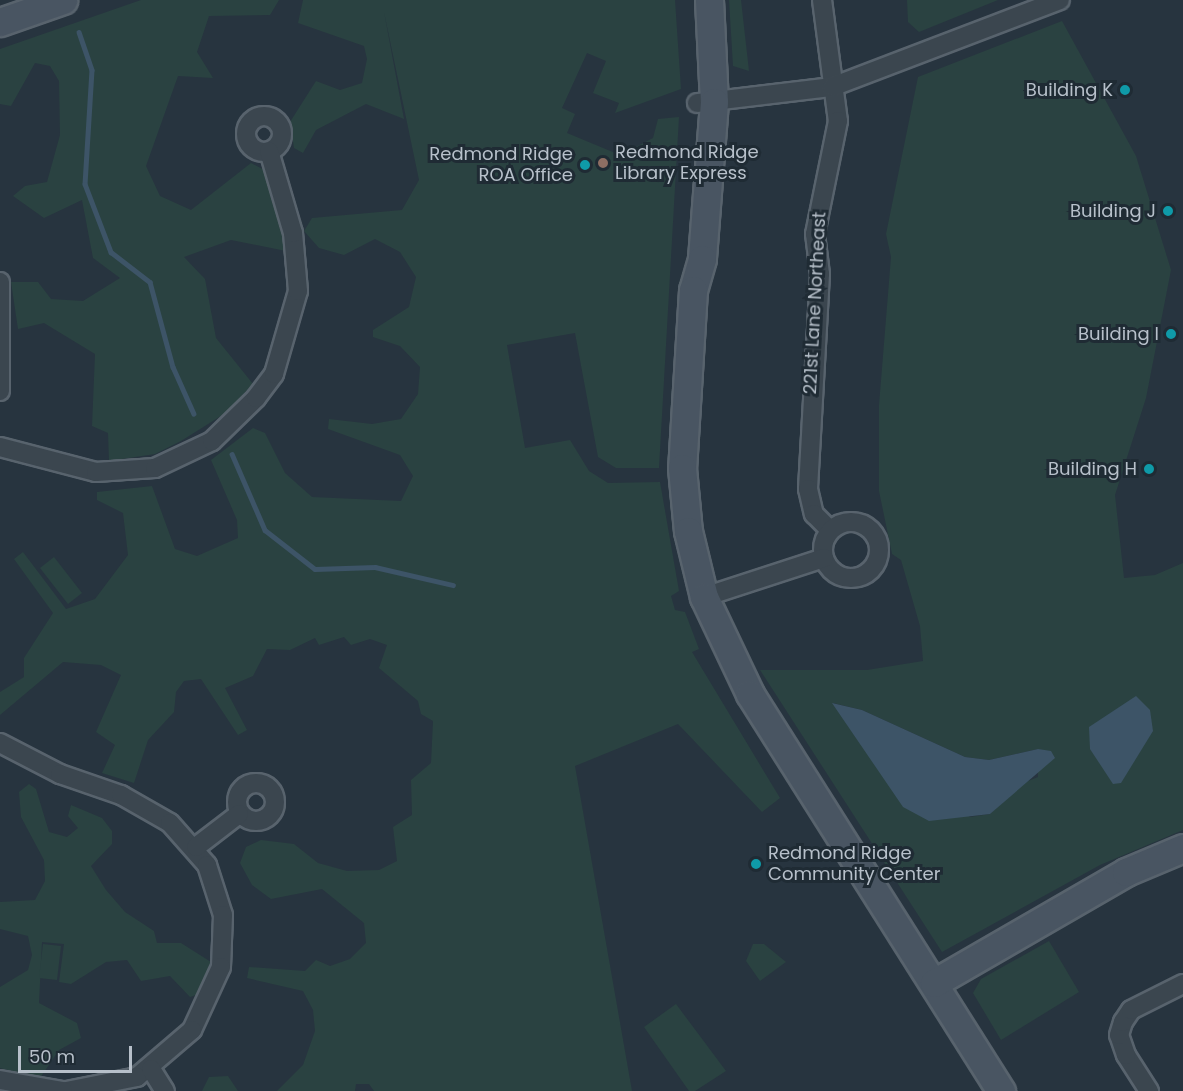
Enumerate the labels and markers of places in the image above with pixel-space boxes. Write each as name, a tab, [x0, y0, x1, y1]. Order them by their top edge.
place label: Building K	[1026, 79, 1113, 101]
marker: Building K	[1118, 83, 1132, 97]
place label: Redmond Ridge Library Express	[615, 142, 759, 184]
place label: Redmond Ridge ROA Office	[429, 144, 573, 186]
marker: Redmond Ridge Library Express	[596, 156, 610, 170]
marker: Redmond Ridge ROA Office	[578, 158, 592, 172]
place label: Building J	[1070, 200, 1156, 222]
marker: Building J	[1161, 204, 1175, 218]
place label: Building I	[1078, 323, 1159, 345]
marker: Building I	[1164, 327, 1178, 341]
place label: Building H	[1048, 458, 1137, 480]
marker: Building H	[1142, 462, 1156, 476]
place label: Redmond Ridge Community Center	[768, 843, 940, 886]
marker: Redmond Ridge Community Center	[749, 857, 763, 871]

